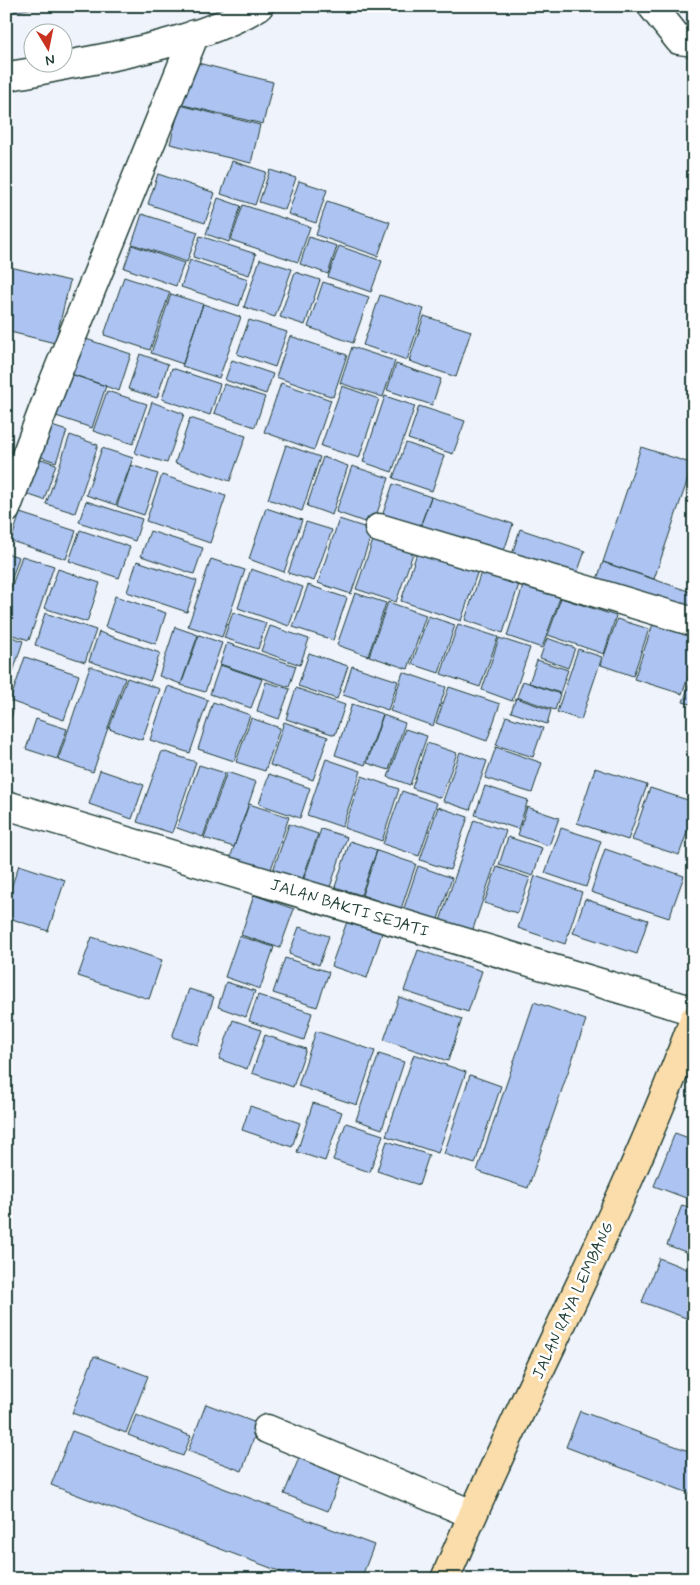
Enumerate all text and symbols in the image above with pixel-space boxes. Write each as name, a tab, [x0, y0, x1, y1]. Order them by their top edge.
north arrow	[22, 22, 72, 72]
text: N	[44, 50, 56, 69]
street label: JALAN BAKTI SEJATI	[268, 874, 431, 943]
street label: JALAN RAYA LEMBANG	[528, 1219, 619, 1383]

